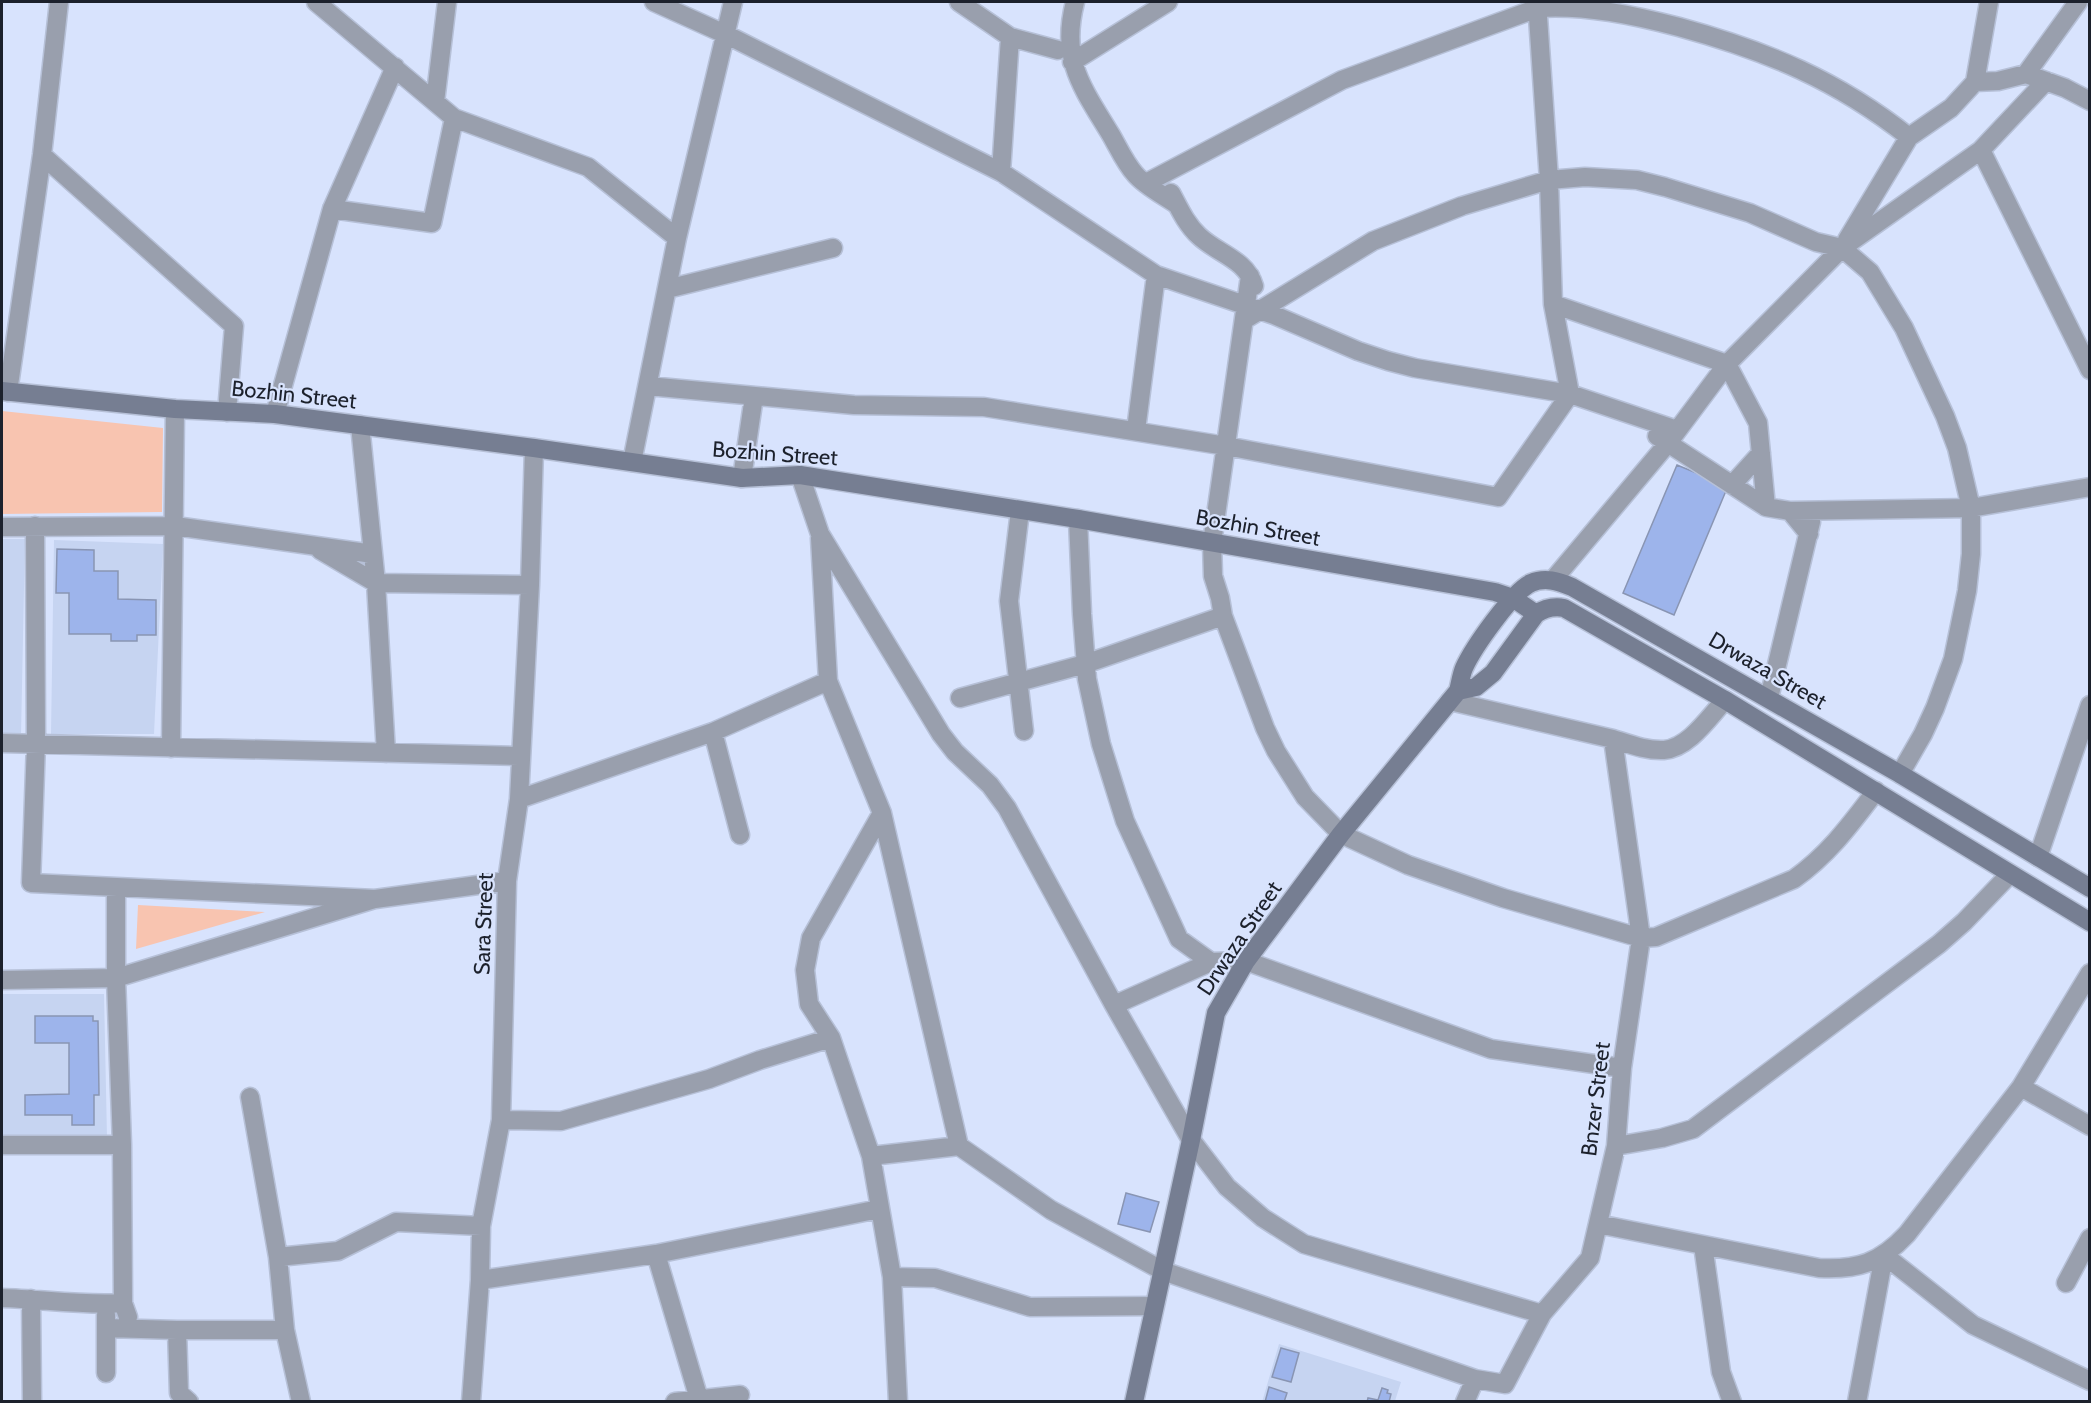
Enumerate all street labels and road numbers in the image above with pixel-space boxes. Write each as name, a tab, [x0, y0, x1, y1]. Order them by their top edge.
street label: Bozhin Street	[230, 374, 358, 415]
street label: Bozhin Street	[711, 436, 839, 471]
street label: Bozhin Street	[1194, 503, 1323, 552]
street label: Drwaza Street	[1704, 626, 1832, 715]
street label: Sara Street	[468, 872, 499, 976]
street label: Drwaza Street	[1191, 876, 1288, 1000]
street label: Bnzer Street	[1575, 1040, 1616, 1158]

